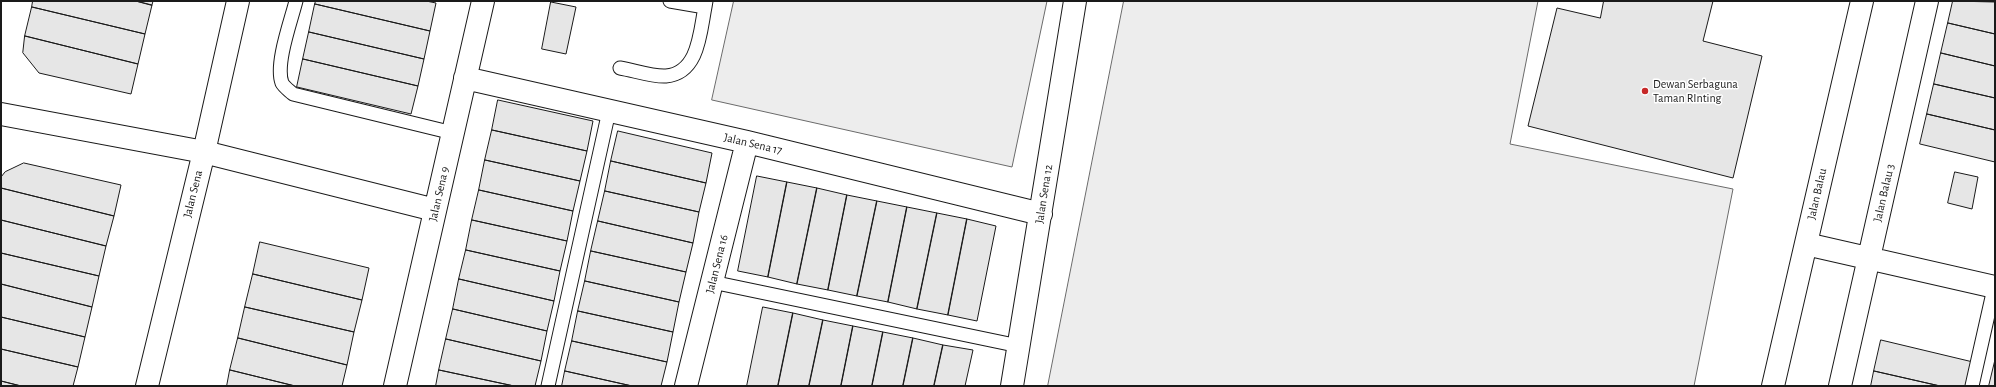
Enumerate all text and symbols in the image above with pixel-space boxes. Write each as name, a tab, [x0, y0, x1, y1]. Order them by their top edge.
place label: Dewan Serbaguna Taman RInting	[1653, 77, 1738, 105]
marker: Dewan Serbaguna Taman RInting	[1640, 86, 1650, 96]
street label: Jalan Sena 17	[722, 130, 784, 158]
street label: Jalan Sena 12	[1032, 163, 1056, 225]
street label: Jalan Balau 3	[1870, 163, 1898, 223]
street label: Jalan Sena 9	[426, 165, 452, 223]
street label: Jalan Balau	[1804, 167, 1830, 221]
street label: Jalan Sena	[180, 169, 206, 219]
street label: Jalan Sena 16	[703, 233, 731, 295]

